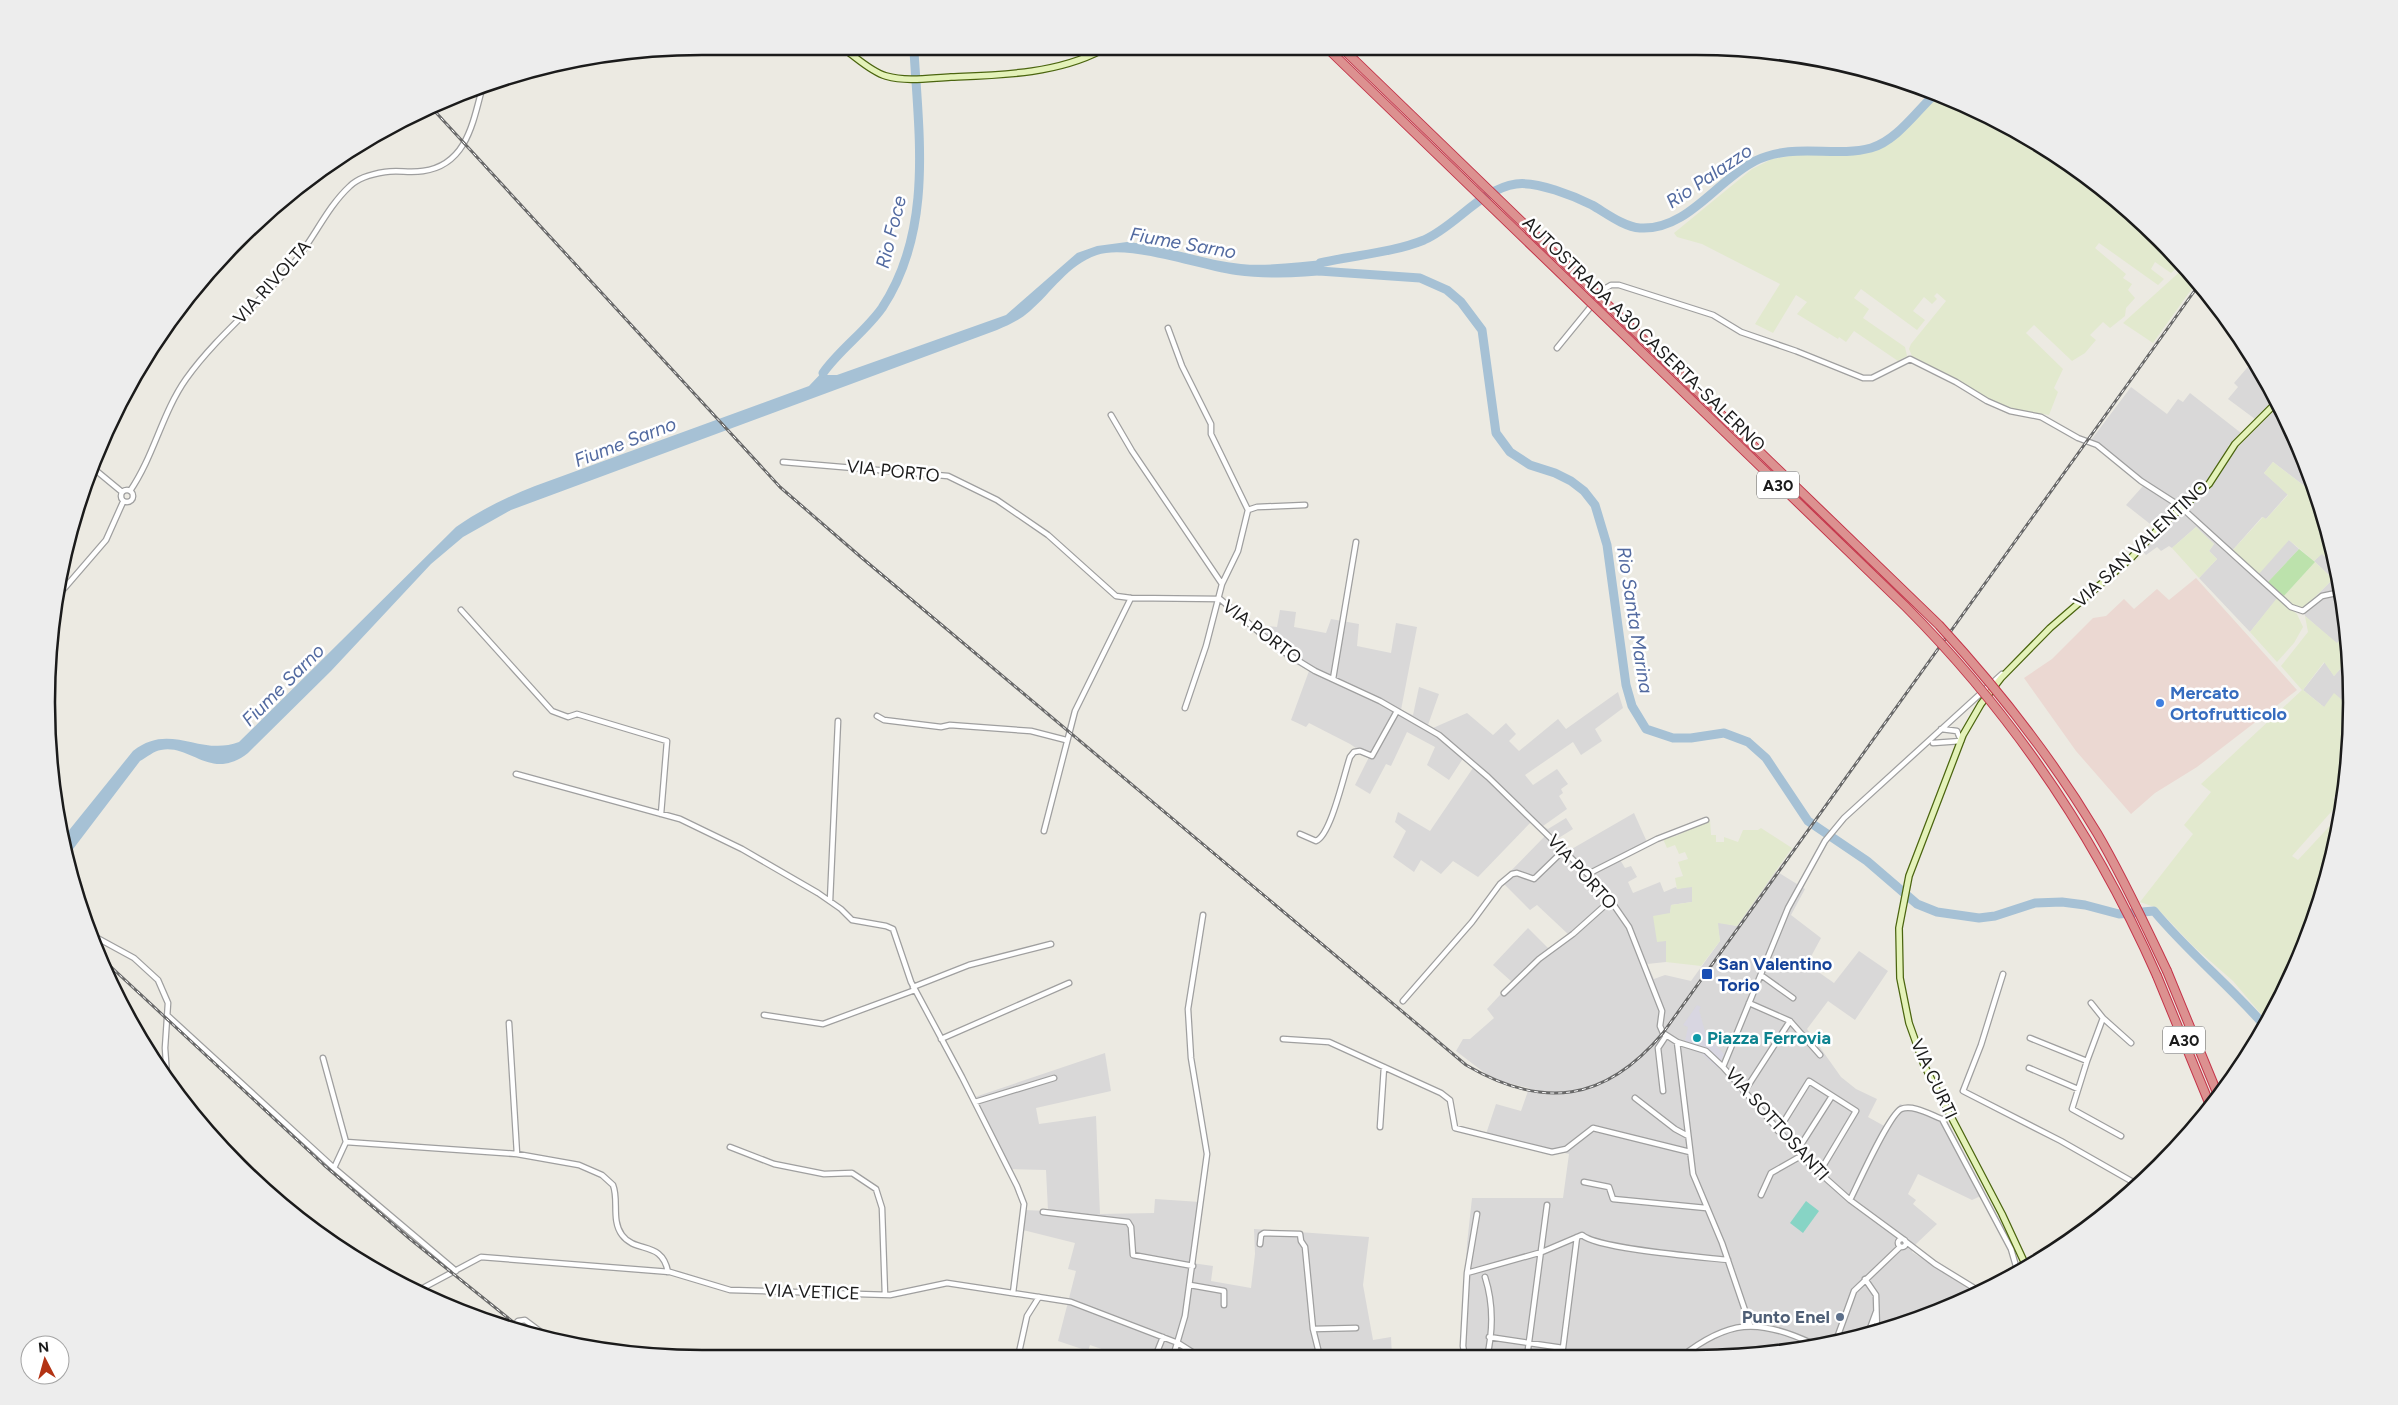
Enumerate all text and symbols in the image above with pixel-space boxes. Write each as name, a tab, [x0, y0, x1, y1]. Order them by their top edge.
water label: Rio Palazzo	[1661, 139, 1757, 213]
water label: Rio Foce	[871, 193, 911, 271]
street label: AUTOSTRADA A30 CASERTA-SALERNO	[1518, 212, 1770, 456]
water label: Fiume Sarno	[1128, 222, 1238, 264]
street label: VIA RIVOLTA	[229, 235, 315, 329]
water label: Fiume Sarno	[571, 412, 679, 472]
street label: VIA PORTO	[845, 455, 941, 487]
road number: A30	[1757, 472, 1799, 498]
street label: VIA SAN VALENTINO	[2069, 476, 2213, 612]
water label: Rio Santa Marina	[1612, 545, 1658, 695]
street label: VIA PORTO	[1218, 595, 1306, 669]
water label: Fiume Sarno	[237, 639, 329, 731]
place label: Mercato Ortofrutticolo	[2170, 682, 2287, 725]
marker: Mercato Ortofrutticolo	[2154, 697, 2166, 709]
street label: VIA PORTO	[1543, 830, 1621, 914]
place label: San Valentino Torio	[1718, 953, 1832, 996]
marker: San Valentino Torio	[1700, 967, 1714, 981]
road number: A30	[2163, 1026, 2205, 1054]
place label: Piazza Ferrovia	[1707, 1027, 1831, 1049]
marker: Piazza Ferrovia	[1691, 1032, 1703, 1044]
street label: VIA CURTI	[1906, 1036, 1962, 1122]
street label: VIA SOTTOSANTI	[1720, 1063, 1834, 1185]
street label: VIA VETICE	[764, 1279, 860, 1305]
place label: Punto Enel	[1742, 1306, 1830, 1328]
marker: Punto Enel	[1834, 1311, 1846, 1323]
north arrow	[20, 1335, 70, 1385]
text: N	[37, 1339, 50, 1357]

